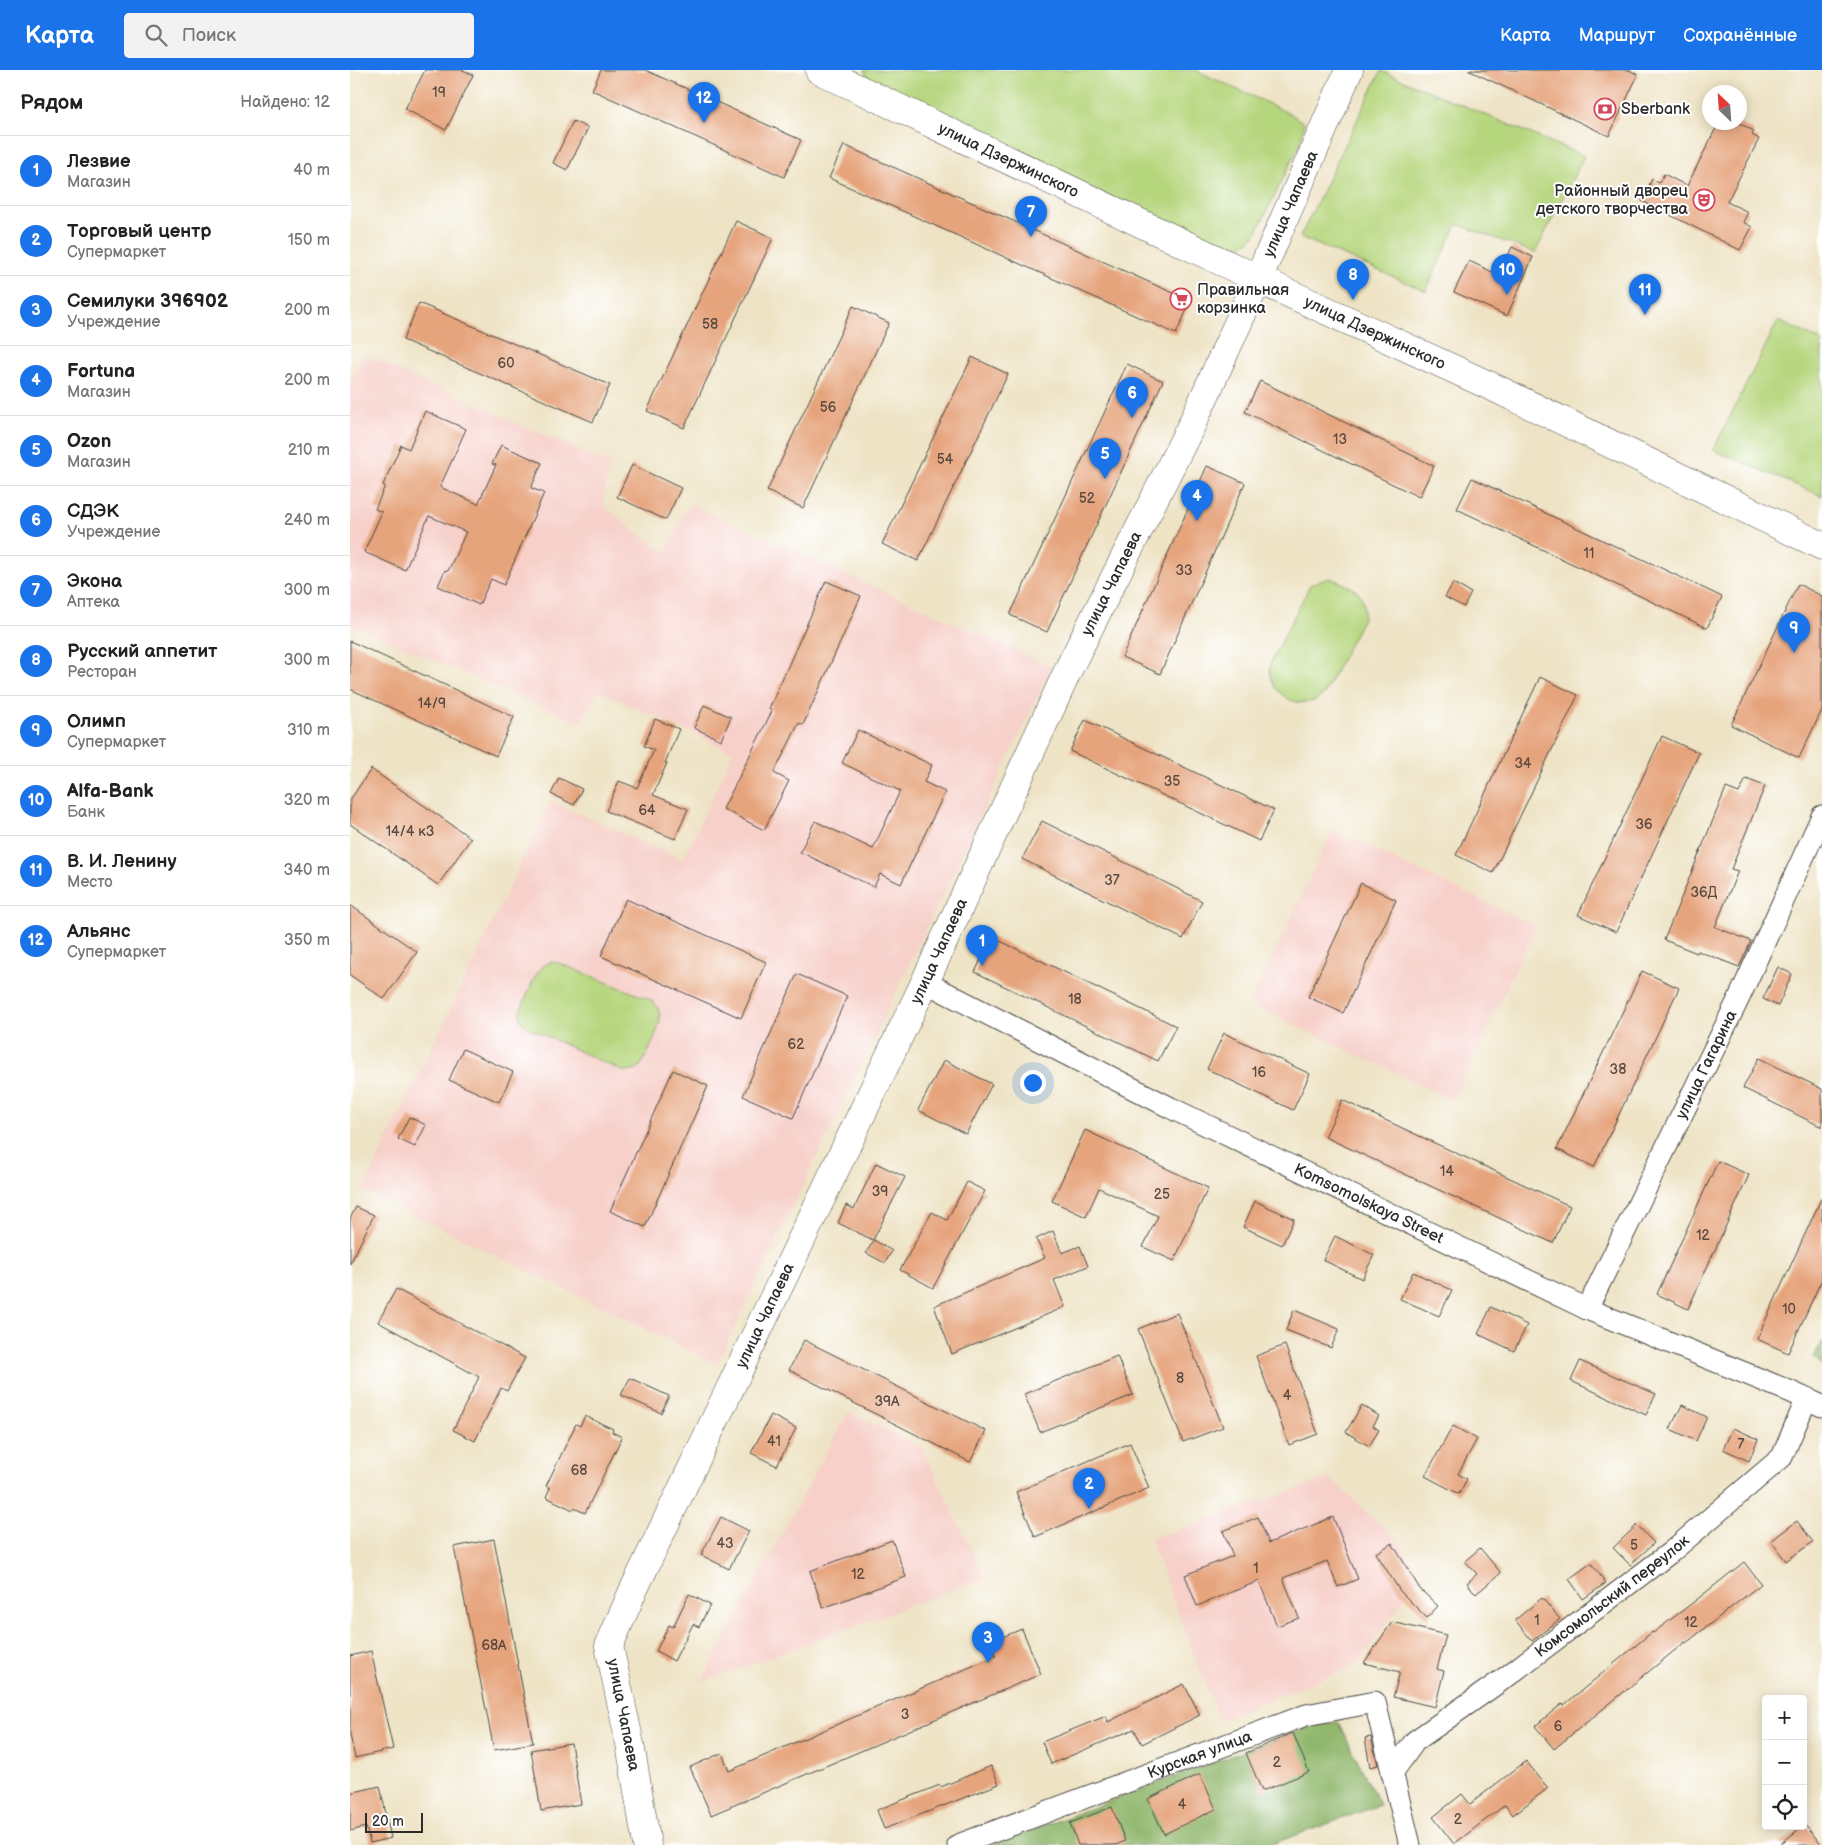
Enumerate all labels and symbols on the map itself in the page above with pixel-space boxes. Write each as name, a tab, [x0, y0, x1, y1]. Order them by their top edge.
pin: 12	[688, 82, 720, 123]
house number: 19	[432, 84, 446, 101]
north arrow	[1702, 85, 1747, 130]
bank icon: Sberbank	[1593, 97, 1617, 121]
place label: Sberbank	[1621, 100, 1690, 119]
street label: улица Дзержинского	[935, 119, 1082, 202]
street label: улица Чапаева	[1259, 147, 1322, 260]
place label: Районный дворец детского творчества	[1536, 182, 1689, 219]
theatre icon: Районный дворец детского творчества	[1692, 188, 1716, 212]
pin: 7	[1015, 196, 1047, 237]
pin: 10	[1491, 254, 1523, 295]
pin: 8	[1337, 259, 1369, 300]
pin: 11	[1629, 274, 1661, 315]
place label: Правильная корзинка	[1197, 281, 1289, 318]
supermarket icon: Правильная корзинка	[1169, 287, 1193, 311]
street label: улица Дзержинского	[1301, 292, 1449, 374]
house number: 58	[702, 316, 718, 333]
house number: 60	[498, 355, 514, 372]
pin: 6	[1116, 377, 1148, 418]
house number: 56	[820, 399, 837, 416]
house number: 13	[1333, 431, 1347, 448]
pin: 5	[1089, 438, 1121, 479]
house number: 54	[937, 451, 954, 468]
pin: 4	[1181, 480, 1213, 521]
house number: 52	[1079, 490, 1096, 507]
street label: улица Чапаева	[1077, 528, 1146, 639]
house number: 11	[1584, 545, 1594, 562]
house number: 33	[1175, 562, 1193, 579]
pin: 9	[1778, 612, 1810, 653]
house number: 14/9	[418, 695, 446, 712]
house number: 34	[1514, 755, 1532, 772]
house number: 35	[1164, 773, 1180, 790]
house number: 64	[638, 802, 656, 819]
house number: 36	[1635, 816, 1653, 833]
house number: 14/4 к3	[386, 823, 434, 840]
house number: 37	[1104, 872, 1120, 889]
house number: 36Д	[1690, 884, 1718, 901]
street label: улица Чапаева	[906, 895, 972, 1007]
pin: 1	[966, 925, 998, 966]
house number: 18	[1068, 991, 1082, 1008]
street label: улица Гагарина	[1672, 1007, 1741, 1122]
house number: 62	[788, 1036, 805, 1053]
house number: 38	[1610, 1061, 1626, 1078]
house number: 16	[1252, 1064, 1266, 1081]
your location	[1020, 1070, 1046, 1096]
street label: Komsomolskaya Street	[1291, 1159, 1447, 1248]
house number: 14	[1440, 1163, 1454, 1180]
house number: 39	[872, 1183, 888, 1200]
house number: 25	[1154, 1186, 1170, 1203]
house number: 12	[1696, 1227, 1711, 1244]
street label: улица Чапаева	[732, 1260, 798, 1371]
house number: 10	[1782, 1301, 1796, 1318]
house number: 8	[1176, 1370, 1184, 1387]
house number: 4	[1283, 1387, 1292, 1404]
house number: 39А	[874, 1393, 900, 1410]
house number: 41	[767, 1433, 781, 1450]
house number: 7	[1738, 1436, 1745, 1453]
house number: 68	[571, 1462, 587, 1479]
pin: 2	[1073, 1468, 1105, 1509]
street label: Комсомольский переулок	[1531, 1531, 1694, 1661]
house number: 43	[716, 1535, 734, 1552]
house number: 5	[1630, 1537, 1638, 1554]
house number: 1	[1253, 1560, 1259, 1577]
house number: 12	[851, 1566, 866, 1583]
house number: 1	[1534, 1612, 1540, 1629]
house number: 12	[1684, 1614, 1699, 1631]
pin: 3	[972, 1622, 1004, 1663]
house number: 68А	[481, 1637, 507, 1654]
street label: улица Чапаева	[603, 1657, 643, 1773]
house number: 3	[901, 1706, 909, 1723]
house number: 6	[1554, 1718, 1563, 1735]
street label: Курская улица	[1145, 1726, 1255, 1783]
house number: 2	[1273, 1754, 1282, 1771]
house number: 4	[1178, 1796, 1187, 1813]
scale bar	[365, 1810, 422, 1833]
house number: 2	[1454, 1811, 1463, 1828]

